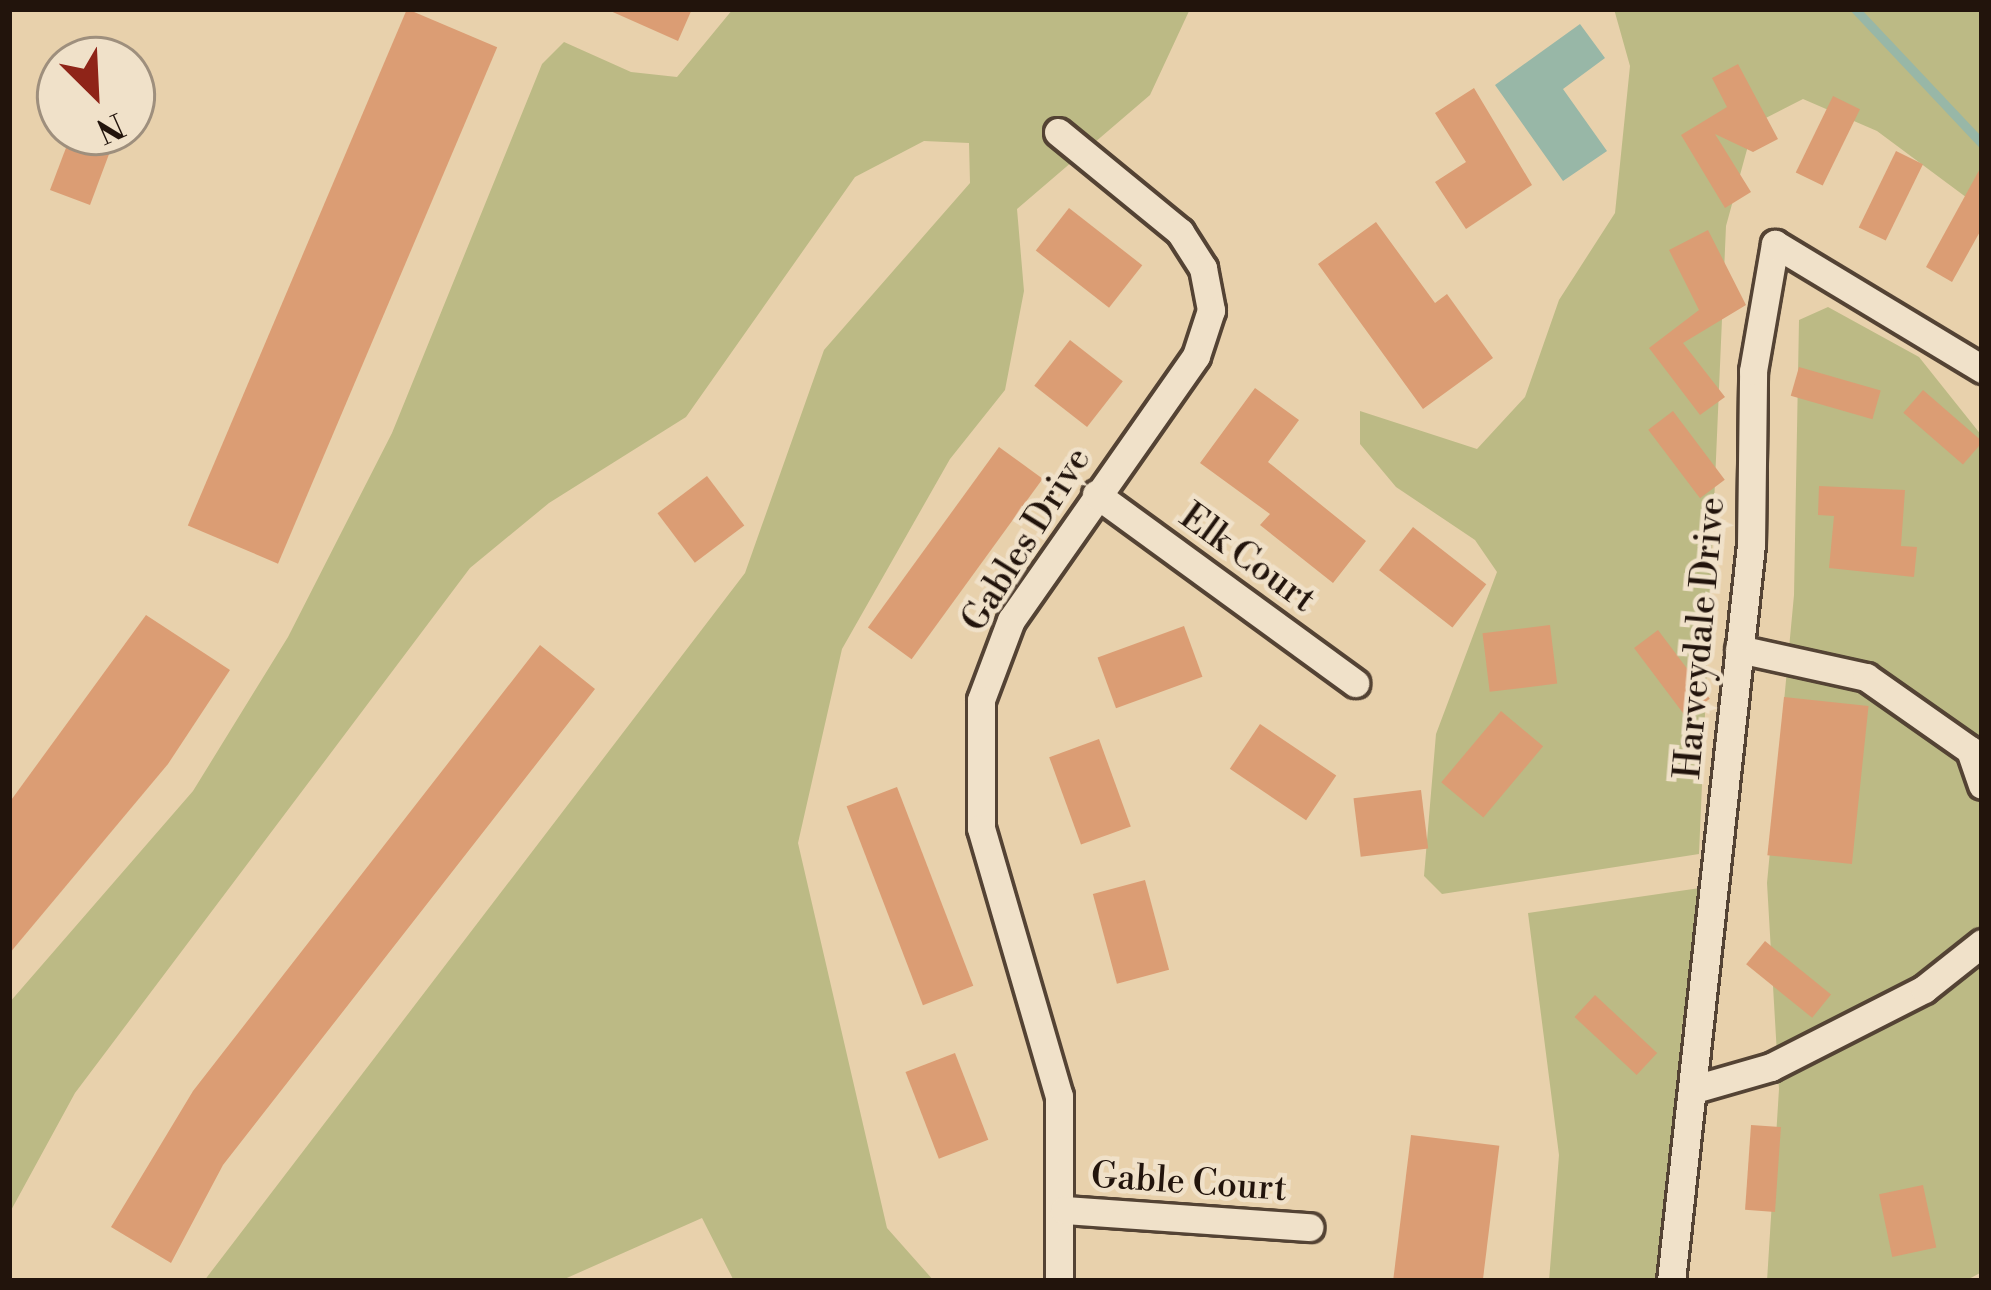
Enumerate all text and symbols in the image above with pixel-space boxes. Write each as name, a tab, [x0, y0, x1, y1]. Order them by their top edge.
north arrow	[36, 36, 156, 156]
text: N	[89, 103, 130, 151]
street label: Gables Drive	[953, 440, 1101, 640]
street label: Harveydale Drive	[1667, 495, 1735, 781]
street label: Elk Court	[1171, 496, 1323, 622]
street label: Gable Court	[1090, 1155, 1288, 1211]

